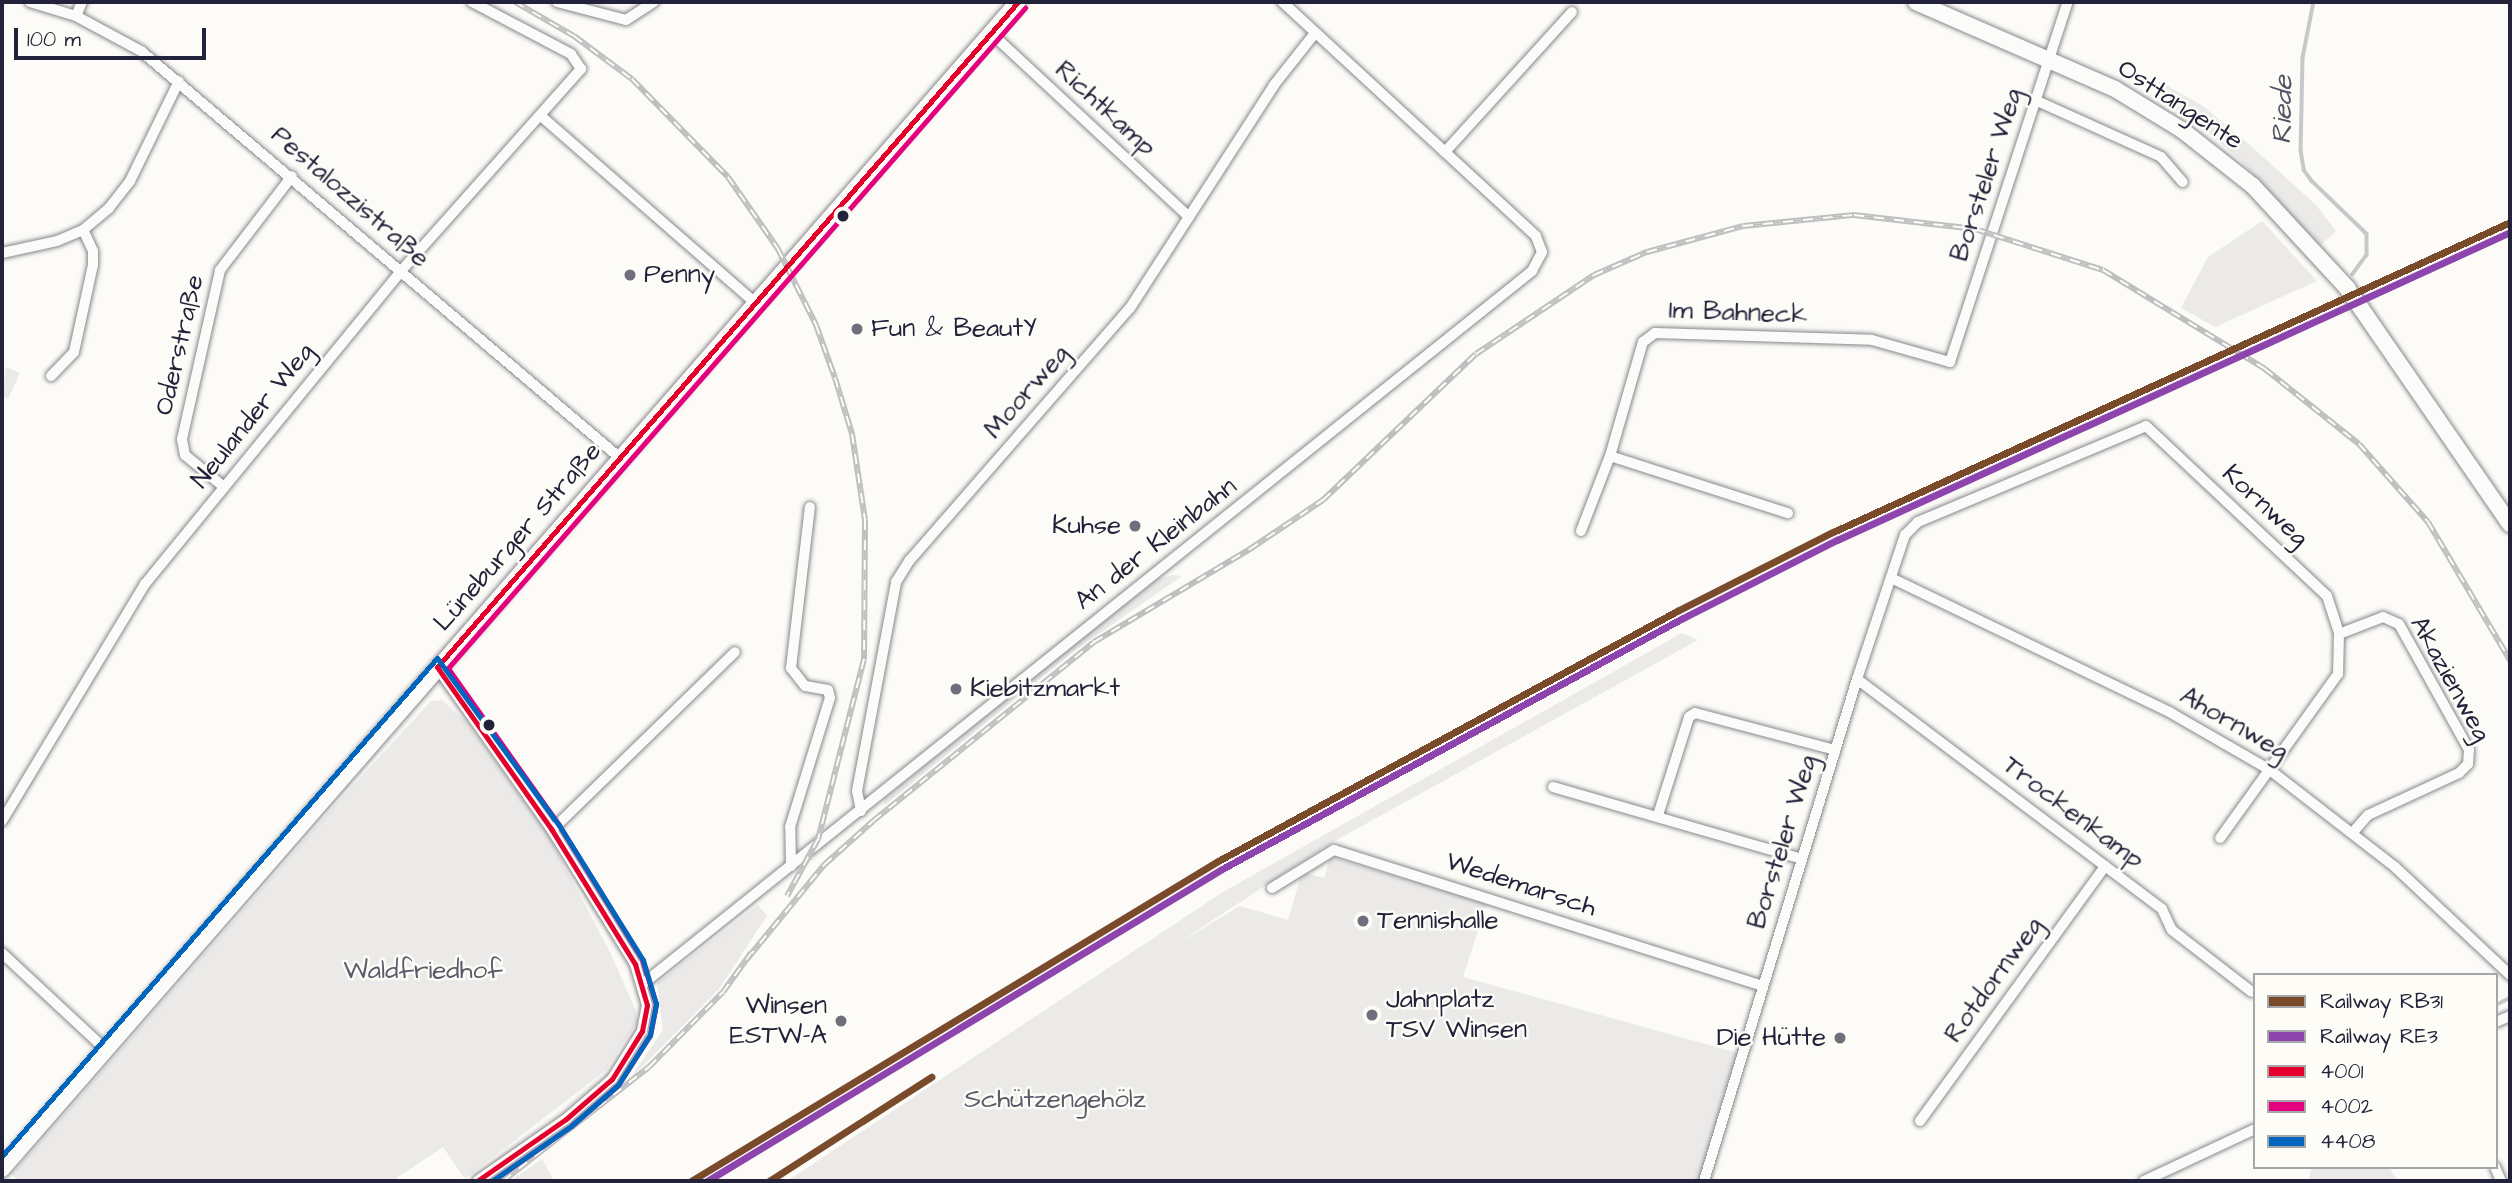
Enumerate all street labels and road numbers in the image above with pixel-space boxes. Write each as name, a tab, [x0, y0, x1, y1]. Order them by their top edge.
street label: Osttangente	[2112, 53, 2248, 157]
street label: Richtkamp	[1048, 55, 1162, 163]
street label: Borsteler Weg	[1944, 85, 2030, 265]
street label: Pestalozzistraße	[264, 120, 436, 274]
street label: Oderstraße	[149, 272, 211, 418]
street label: Im Bahneck	[1668, 295, 1808, 331]
street label: Neulander Weg	[185, 337, 321, 495]
street label: Moorweg	[978, 339, 1076, 445]
street label: Lüneburger Straße	[428, 436, 608, 638]
street label: Kornweg	[2216, 458, 2314, 554]
street label: An der Kleinbahn	[1069, 471, 1243, 617]
street label: Akazienweg	[2403, 611, 2497, 747]
street label: Ahornweg	[2174, 680, 2294, 768]
street label: Trockenkamp	[1996, 750, 2150, 876]
street label: Borsteler Weg	[1742, 751, 1824, 933]
street label: Wedemarsch	[1442, 846, 1600, 924]
street label: Rotdornweg	[1938, 911, 2050, 1049]

